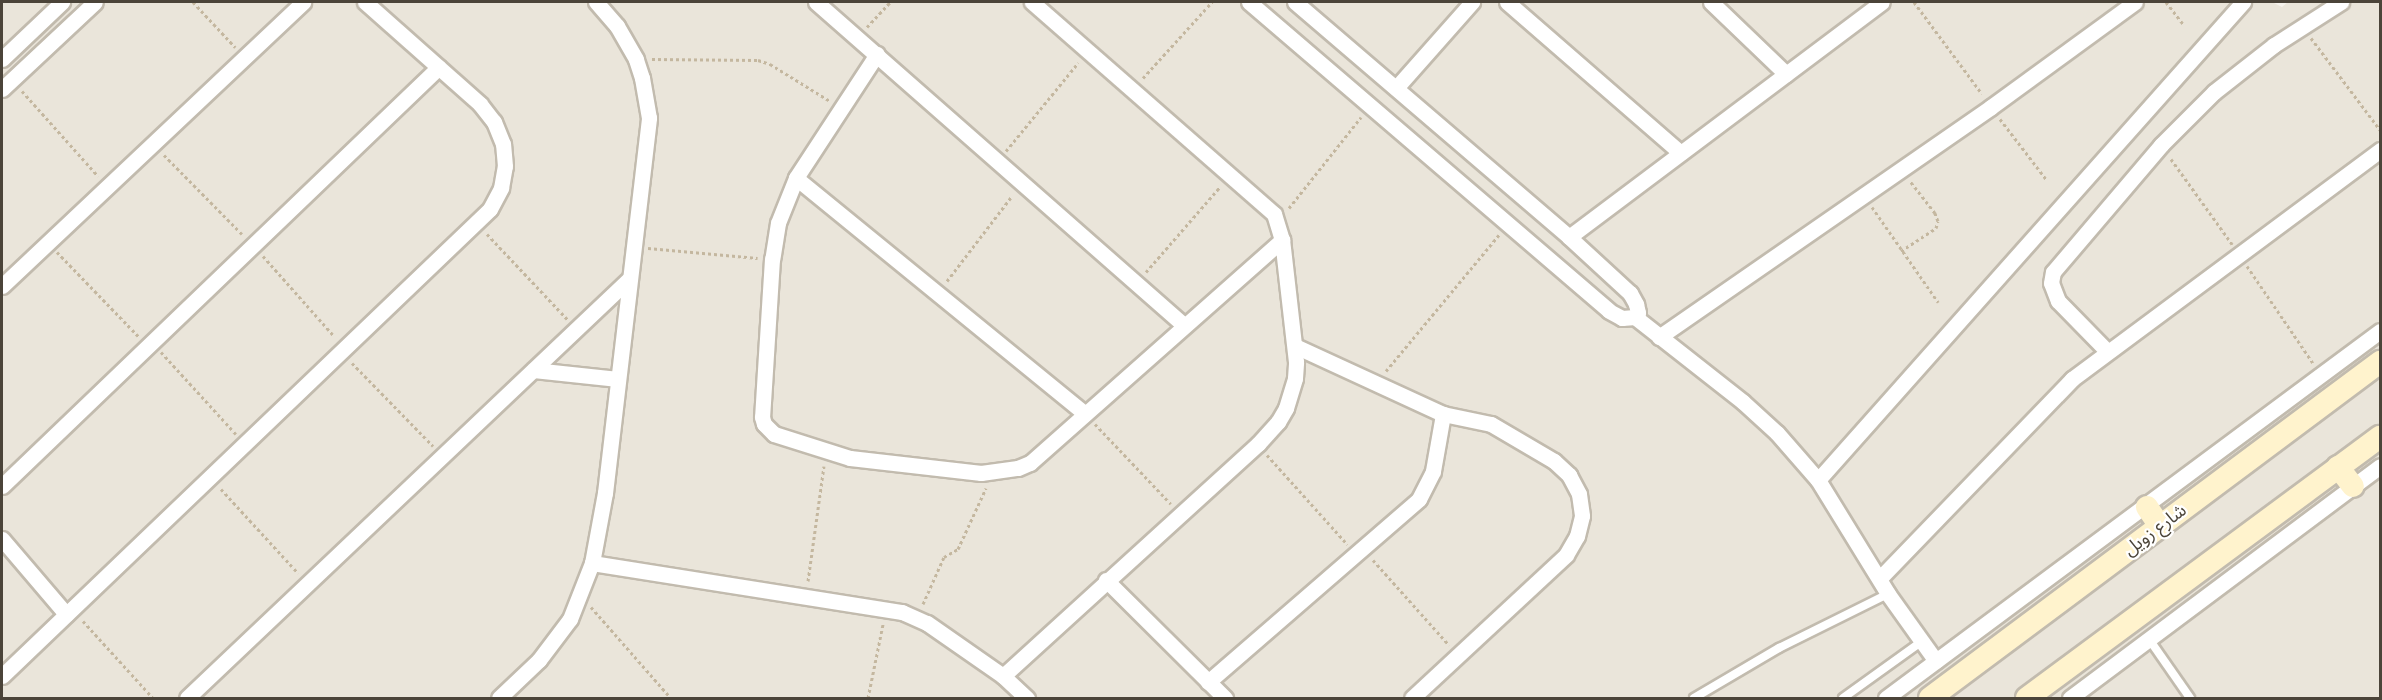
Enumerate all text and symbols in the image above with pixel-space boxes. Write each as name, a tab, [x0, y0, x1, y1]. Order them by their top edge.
street label: شارع زويل	[2119, 499, 2191, 561]

